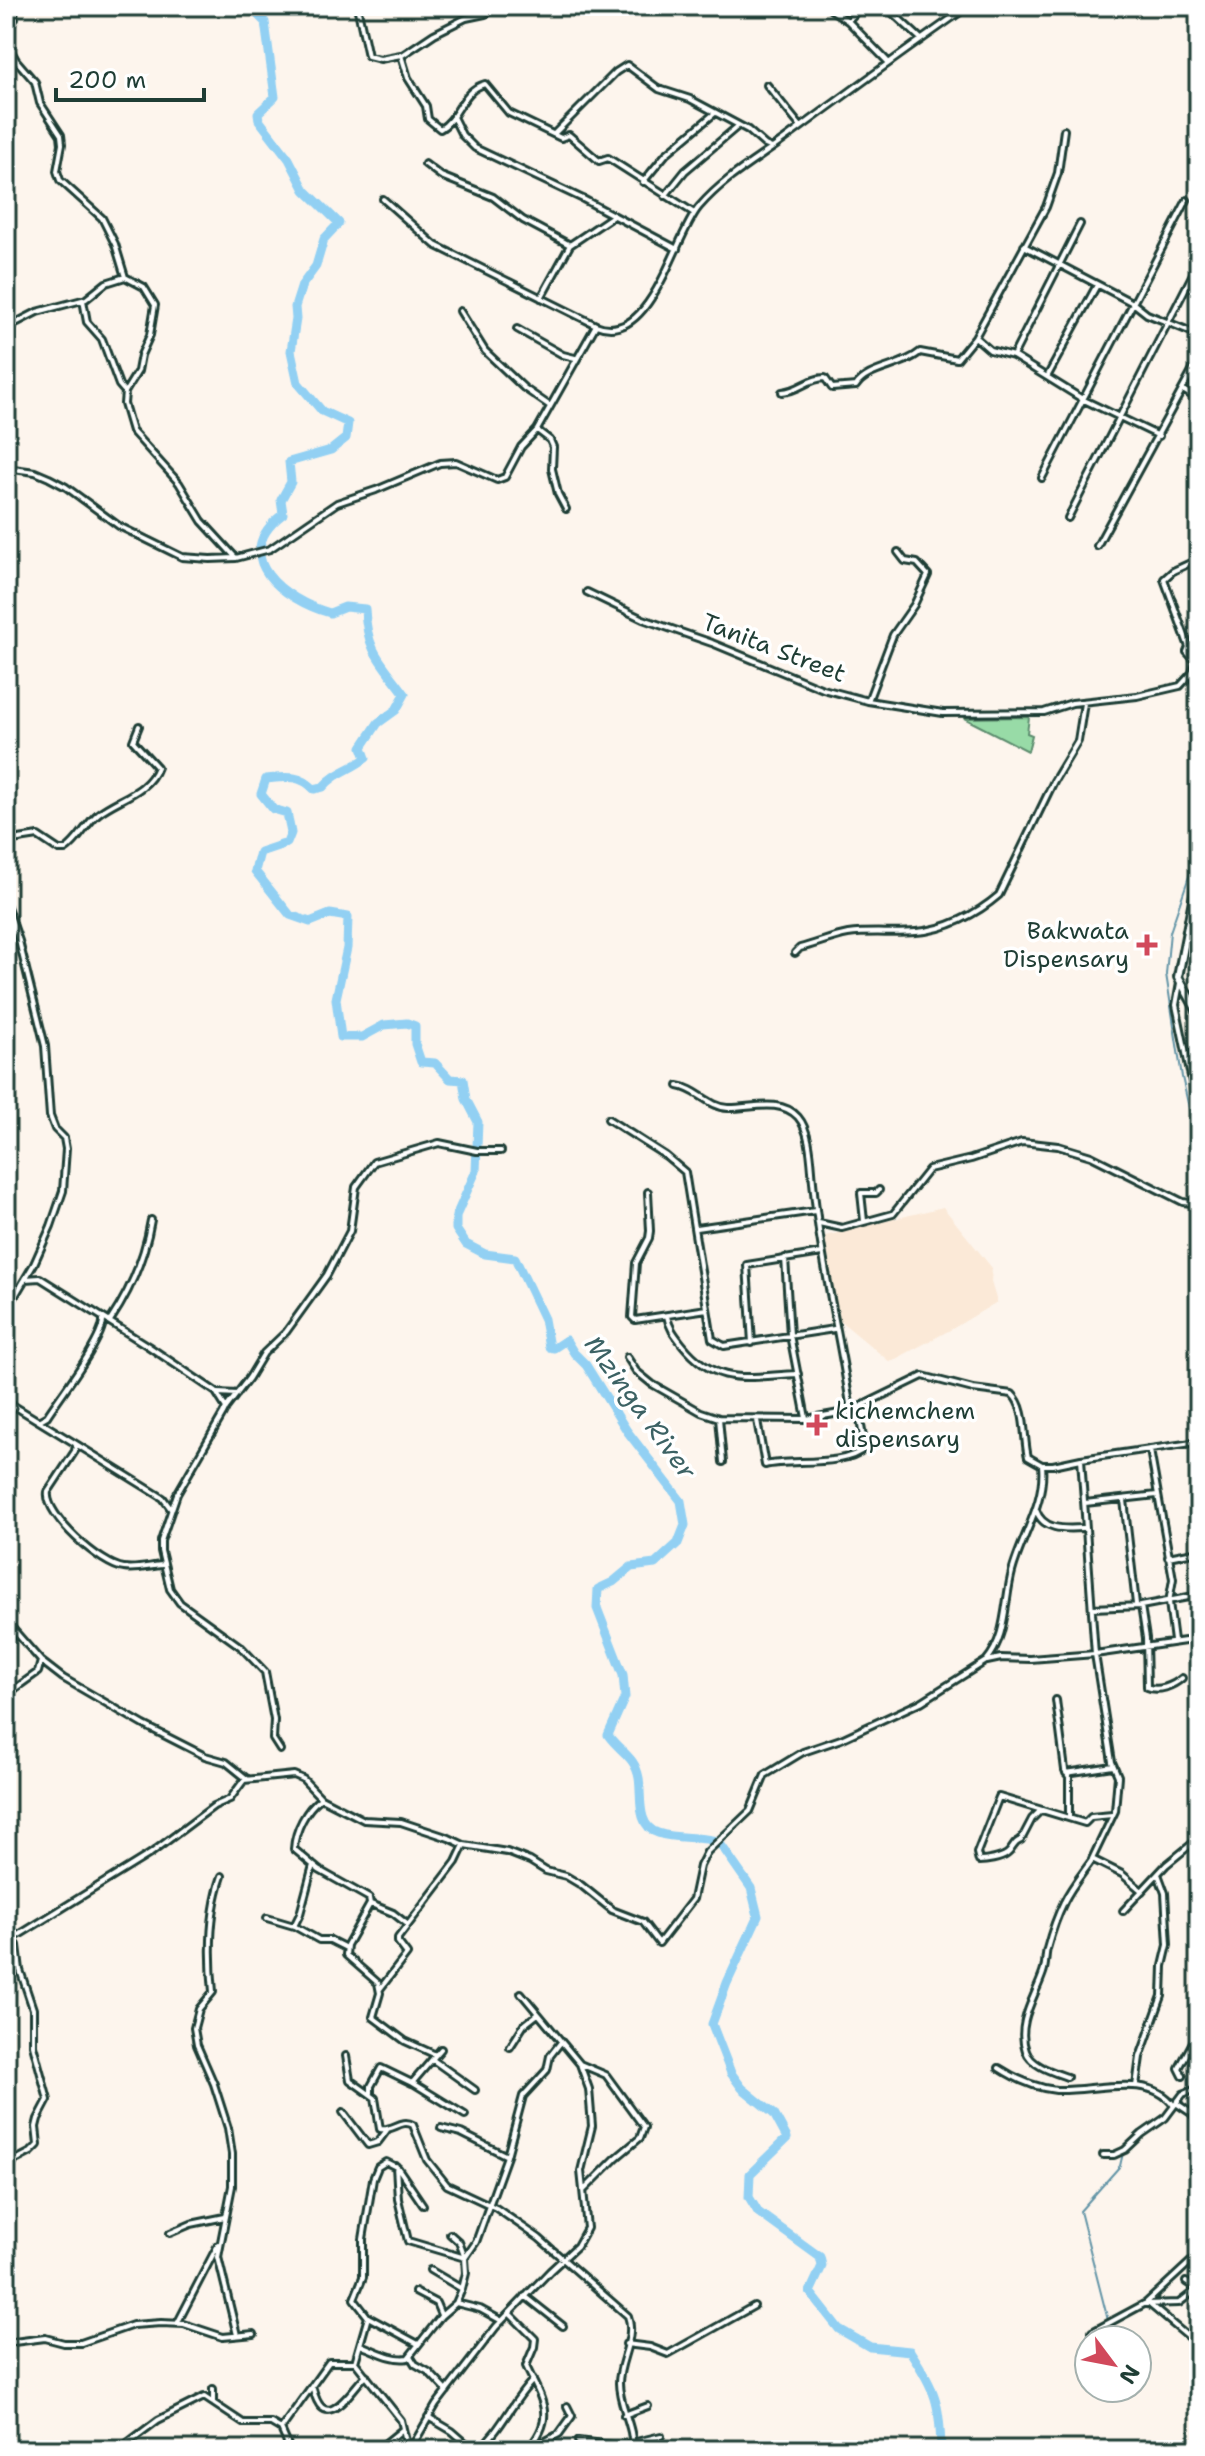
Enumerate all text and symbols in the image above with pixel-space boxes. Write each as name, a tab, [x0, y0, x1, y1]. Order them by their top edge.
scale bar	[56, 52, 204, 102]
text: 200 m	[68, 64, 146, 96]
street label: Tanita Street	[698, 606, 850, 690]
place label: Bakwata Dispensary	[1003, 915, 1129, 975]
marker: Bakwata Dispensary	[1136, 934, 1158, 956]
water label: Mzinga River	[577, 1328, 705, 1487]
place label: kichemchem dispensary	[835, 1395, 975, 1455]
marker: kichemchem dispensary	[806, 1414, 828, 1436]
north arrow	[1073, 2324, 1153, 2404]
text: N	[1113, 2359, 1146, 2389]

